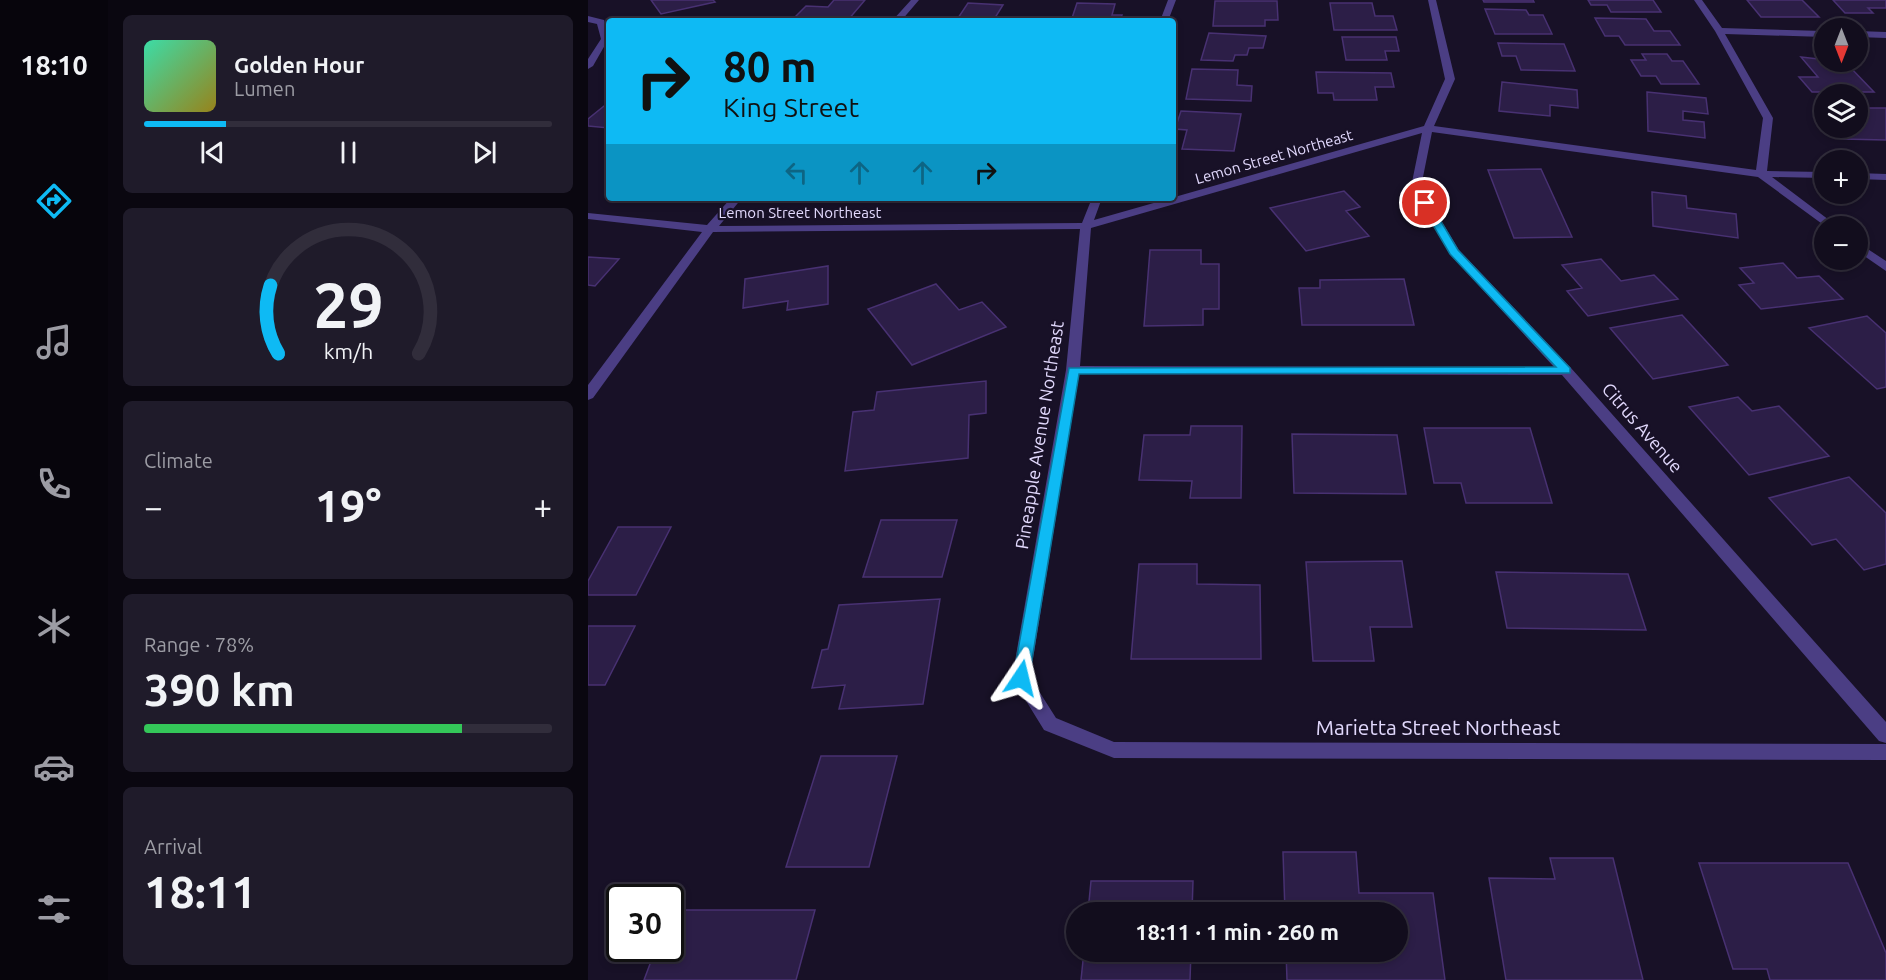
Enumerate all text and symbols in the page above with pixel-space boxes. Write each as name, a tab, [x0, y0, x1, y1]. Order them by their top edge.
north arrow	[1814, 18, 1868, 72]
map controls	[1814, 18, 1868, 270]
icon: right	[624, 42, 702, 120]
text: 80 m	[723, 43, 817, 90]
text: 18:10	[20, 50, 88, 80]
text: Golden Hour	[234, 52, 364, 77]
text: Lumen	[234, 77, 295, 100]
button: layers	[1814, 84, 1868, 138]
text: King Street	[723, 92, 859, 122]
street label: Lemon Street Northeast	[1193, 126, 1355, 187]
icon: previous	[196, 136, 229, 169]
icon: pause	[332, 136, 365, 169]
icon: next	[468, 136, 501, 169]
button: +	[1814, 150, 1868, 204]
icon: left	[780, 156, 813, 189]
icon: ahead	[843, 156, 876, 189]
icon: ahead	[906, 156, 939, 189]
icon: right	[969, 156, 1002, 189]
pin	[1399, 177, 1450, 228]
icon: directions	[33, 180, 75, 222]
icon: arrive	[1408, 186, 1441, 219]
street label: Lemon Street Northeast	[719, 204, 882, 221]
button: −	[1814, 216, 1868, 270]
text: 29	[313, 270, 383, 340]
street label: Pineapple Avenue Northeast	[1011, 319, 1067, 550]
icon: music	[33, 321, 75, 363]
text: km/h	[323, 339, 373, 363]
street label: Citrus Avenue	[1598, 378, 1687, 476]
text: Climate	[144, 449, 213, 472]
icon: phone	[33, 463, 75, 505]
text: 19°	[315, 480, 381, 531]
text: −	[144, 488, 163, 525]
text: +	[533, 488, 552, 525]
icon: climate	[33, 605, 75, 647]
text: Range · 78%	[144, 633, 254, 656]
position arrow	[989, 646, 1053, 710]
text: 390 km	[144, 664, 295, 715]
street label: Marietta Street Northeast	[1316, 715, 1560, 739]
icon: car	[33, 746, 75, 788]
text: Arrival	[144, 835, 202, 858]
text: 18:11	[144, 866, 257, 917]
speed limit sign: 30	[606, 884, 684, 962]
icon: filters	[33, 888, 75, 930]
text: 18:11 · 1 min · 260 m	[1135, 919, 1339, 944]

